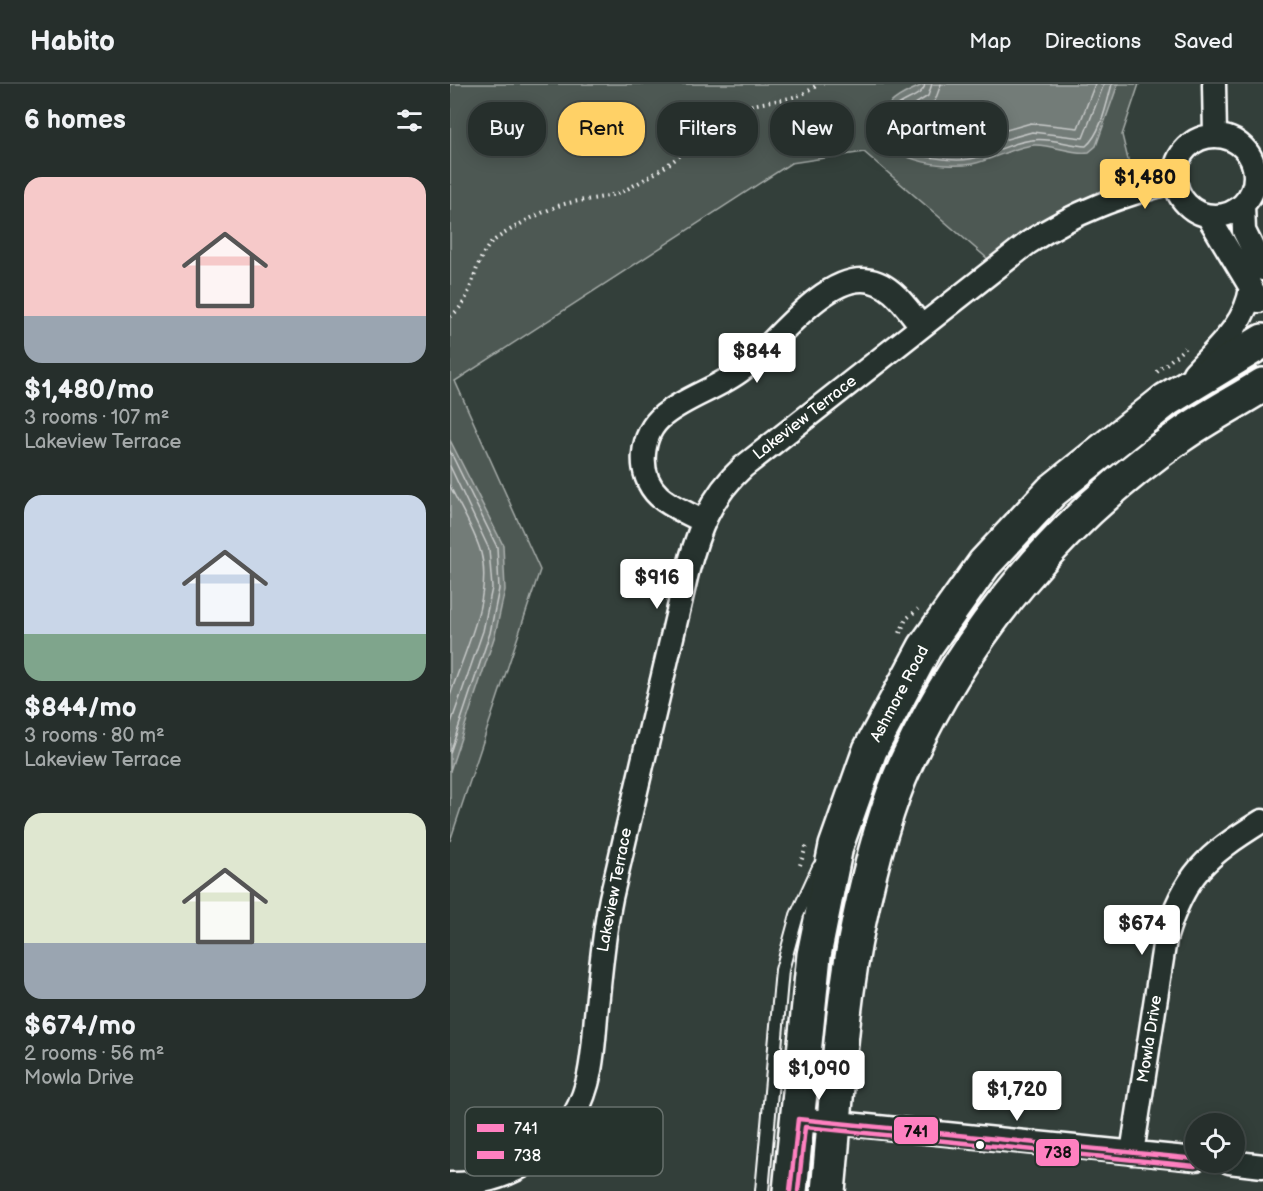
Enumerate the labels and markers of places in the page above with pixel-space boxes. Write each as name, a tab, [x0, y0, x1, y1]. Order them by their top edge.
pin: $1,480	[1096, 159, 1194, 210]
pin: $844	[721, 333, 793, 384]
pin: $916	[621, 559, 693, 610]
pin: $674	[1106, 905, 1178, 956]
pin: $1,090	[770, 1050, 868, 1101]
pin: $1,720	[968, 1071, 1066, 1122]
unlabelled marker	[974, 1139, 986, 1151]

